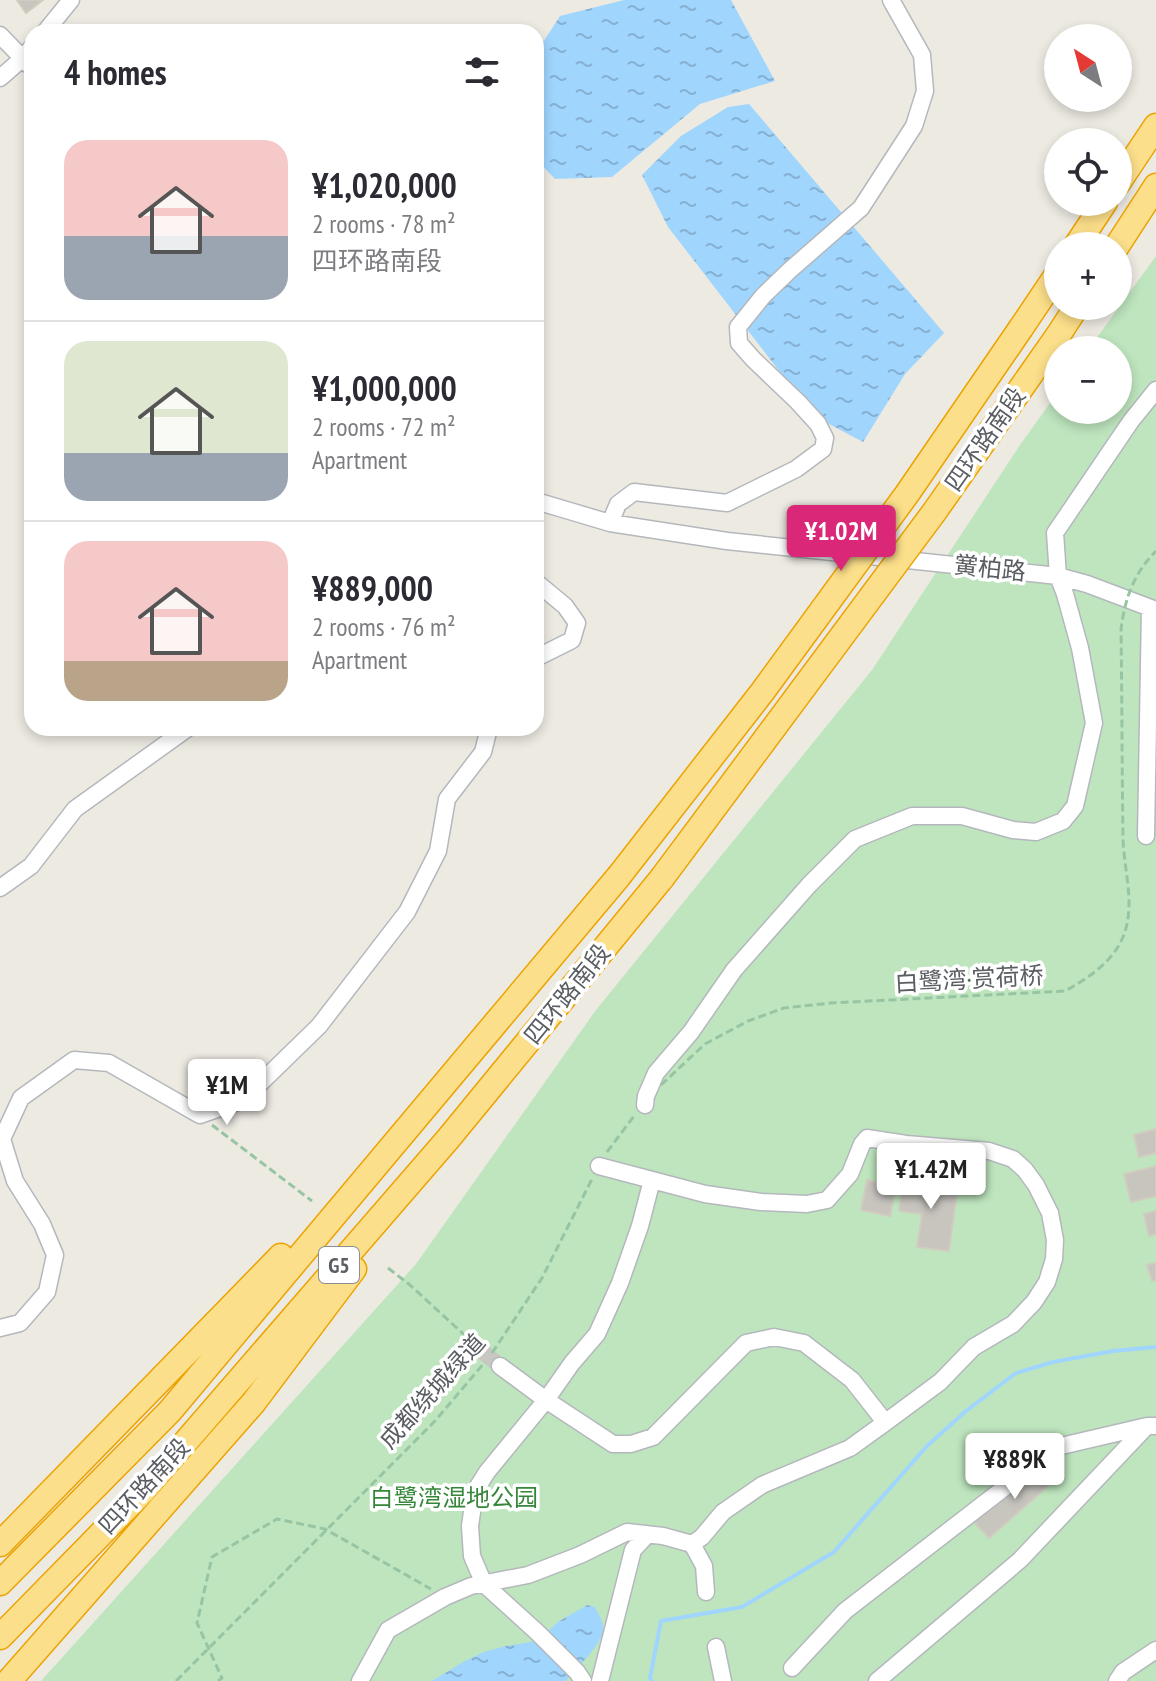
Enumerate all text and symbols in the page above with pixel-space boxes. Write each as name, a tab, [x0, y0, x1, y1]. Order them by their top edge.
north arrow	[1044, 24, 1132, 112]
map controls	[1044, 24, 1132, 424]
text: 4 homes	[64, 50, 167, 94]
icon: filters	[460, 50, 504, 94]
button: locate	[1044, 128, 1132, 216]
text: ¥1,020,000	[312, 163, 457, 207]
icon: home	[128, 172, 224, 268]
text: 2 rooms · 78 m²	[312, 207, 456, 240]
button: +	[1044, 232, 1132, 320]
text: 四环路南段	[312, 244, 442, 277]
button: −	[1044, 336, 1132, 424]
text: ¥1,000,000	[312, 366, 457, 410]
icon: home	[128, 373, 224, 469]
street label: 四环路南段	[938, 381, 1032, 497]
text: 2 rooms · 72 m²	[312, 410, 456, 443]
text: Apartment	[312, 443, 407, 476]
pin: ¥1.02M	[776, 505, 906, 573]
text: ¥1.02M	[805, 514, 877, 547]
street label: 黉柏路	[953, 549, 1027, 587]
text: ¥889,000	[312, 566, 433, 610]
icon: home	[128, 573, 224, 669]
text: 2 rooms · 76 m²	[312, 610, 456, 643]
text: Apartment	[312, 643, 407, 676]
street label: 四环路南段	[517, 938, 617, 1050]
street label: 白鹭湾·赏荷桥	[894, 960, 1044, 998]
pin: ¥1M	[188, 1059, 266, 1127]
text: ¥1M	[206, 1068, 248, 1101]
pin: ¥1.42M	[866, 1143, 996, 1211]
text: ¥1.42M	[895, 1152, 967, 1185]
road number: G5	[319, 1247, 359, 1283]
street label: 成都绕城绿道	[372, 1327, 492, 1455]
street label: 四环路南段	[92, 1432, 196, 1540]
pin: ¥889K	[959, 1433, 1071, 1501]
text: ¥889K	[983, 1442, 1047, 1475]
park label: 白鹭湾湿地公园	[370, 1482, 538, 1513]

